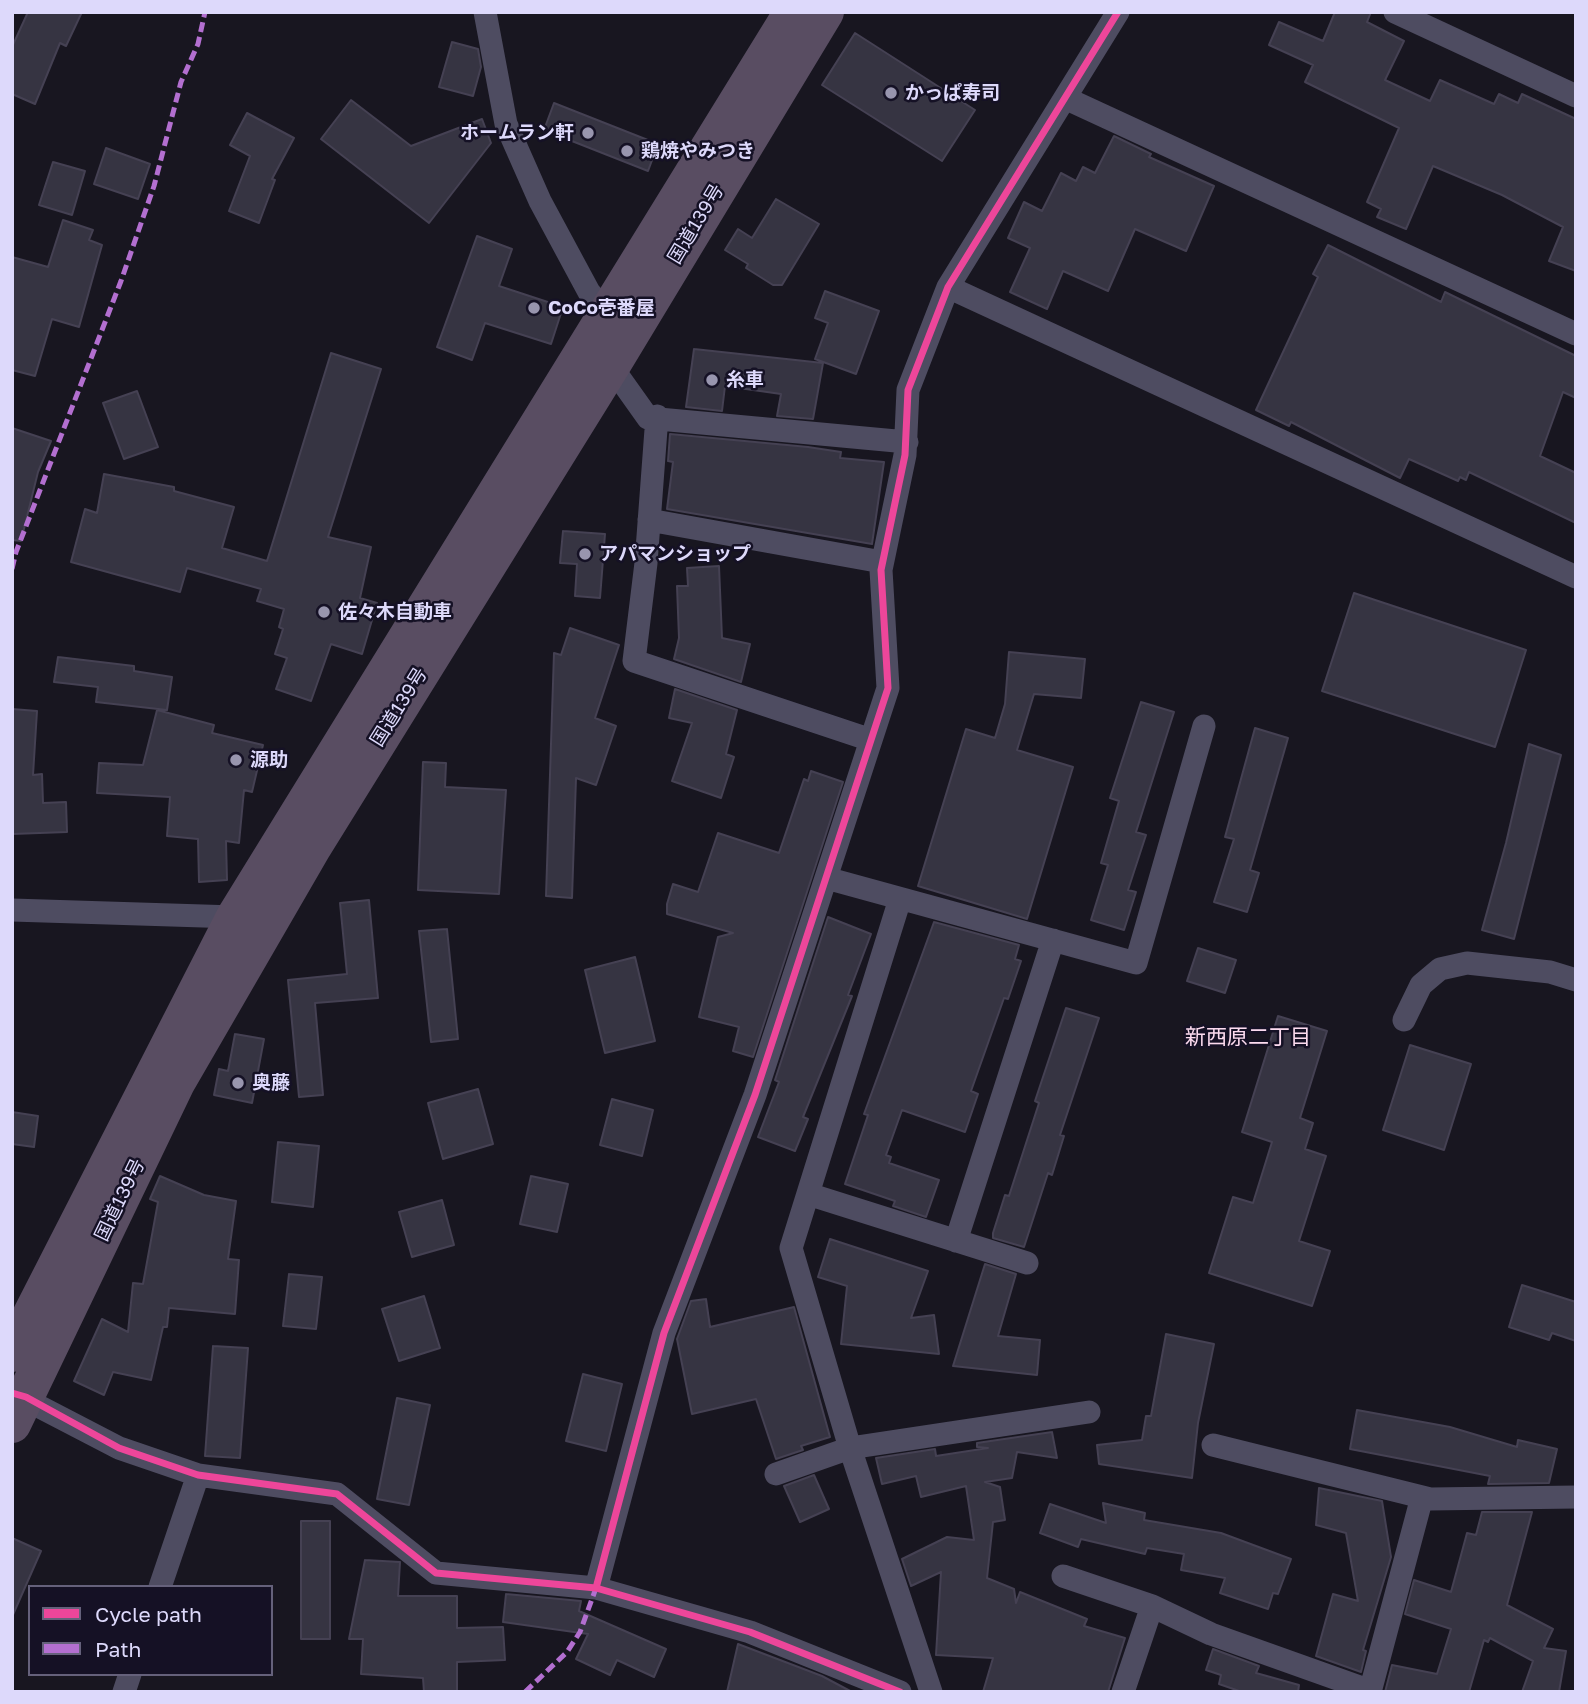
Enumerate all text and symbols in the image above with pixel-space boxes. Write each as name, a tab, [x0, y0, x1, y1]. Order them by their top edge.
place label: かっぱ寿司	[905, 82, 1000, 104]
marker: かっぱ寿司	[883, 85, 899, 101]
place label: ホームラン軒	[460, 122, 574, 144]
marker: ホームラン軒	[580, 125, 596, 141]
place label: 鶏焼やみつき	[641, 140, 755, 162]
marker: 鶏焼やみつき	[619, 143, 635, 159]
street label: 国道139号	[663, 180, 729, 268]
place label: CoCo壱番屋	[548, 297, 655, 319]
marker: CoCo壱番屋	[526, 300, 542, 316]
place label: 糸車	[726, 369, 764, 391]
marker: 糸車	[704, 372, 720, 388]
place label: アパマンショップ	[599, 543, 751, 565]
marker: アパマンショップ	[577, 546, 593, 562]
place label: 佐々木自動車	[338, 601, 452, 623]
marker: 佐々木自動車	[316, 604, 332, 620]
street label: 国道139号	[366, 663, 432, 751]
place label: 源助	[250, 749, 288, 771]
marker: 源助	[228, 752, 244, 768]
district label: 新西原二丁目	[1185, 1024, 1311, 1050]
place label: 奥藤	[252, 1072, 290, 1094]
marker: 奥藤	[230, 1075, 246, 1091]
street label: 国道139号	[90, 1155, 150, 1245]
legend	[28, 1585, 273, 1676]
text: Cycle path	[95, 1601, 202, 1627]
text: Path	[95, 1636, 142, 1662]

